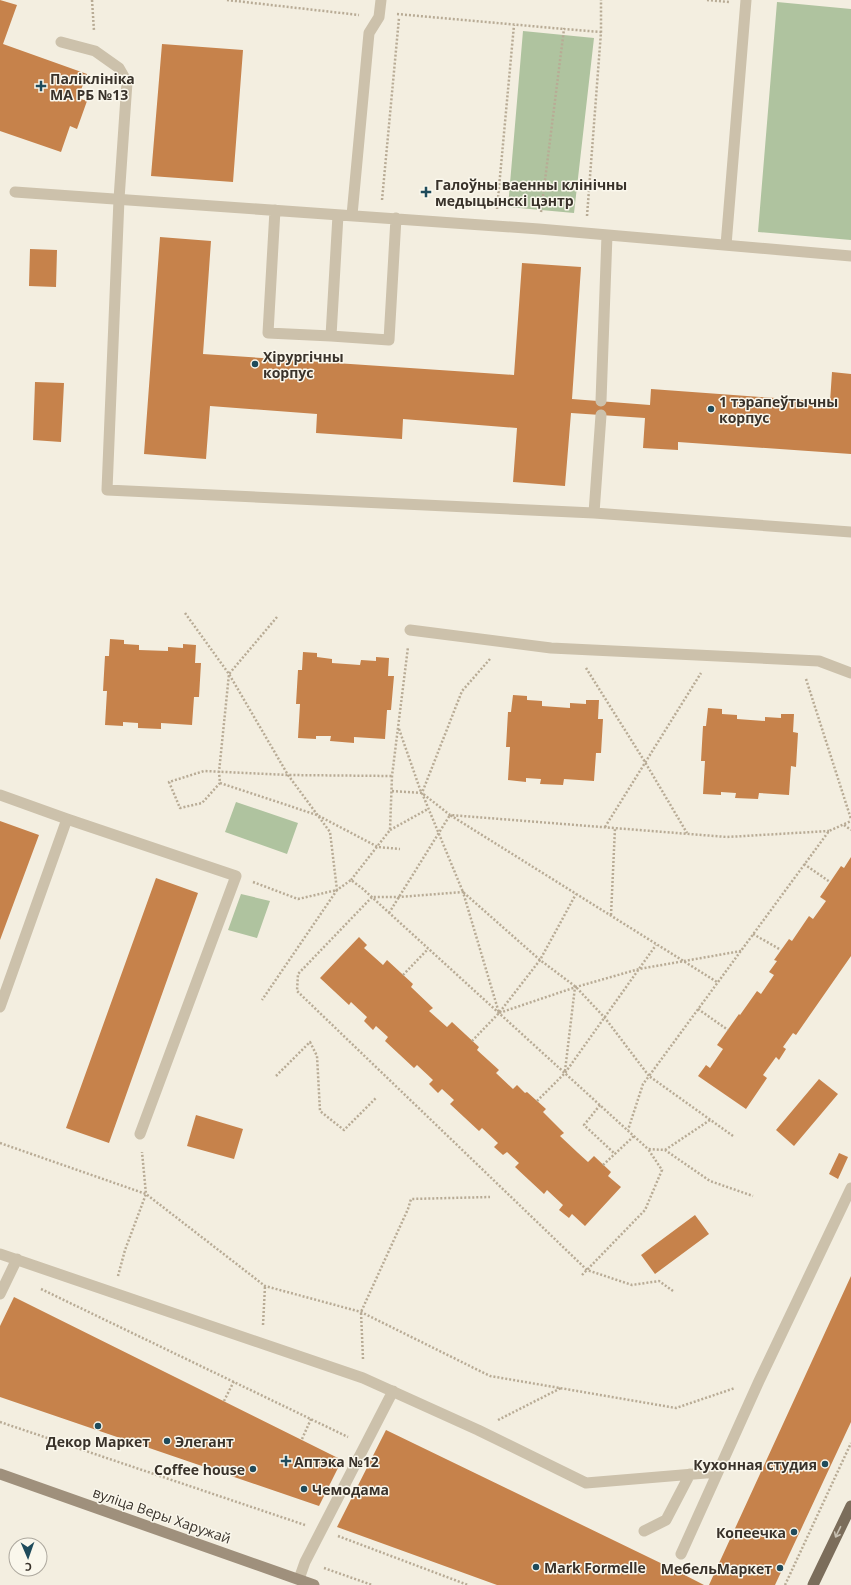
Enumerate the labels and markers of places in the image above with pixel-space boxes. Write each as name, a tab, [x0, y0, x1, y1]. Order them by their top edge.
place label: Паліклініка МА РБ №13	[50, 69, 135, 104]
marker: Паліклініка МА РБ №13	[35, 80, 47, 92]
place label: Галоўны ваенны клінічны медыцынскі цэнтр	[435, 175, 627, 210]
marker: Галоўны ваенны клінічны медыцынскі цэнтр	[420, 186, 432, 198]
place label: Хірургічны корпус	[263, 347, 344, 382]
marker: Хірургічны корпус	[250, 359, 260, 369]
place label: 1 тэрапеўтычны корпус	[719, 392, 838, 427]
marker: 1 тэрапеўтычны корпус	[706, 404, 716, 414]
marker: Декор Маркет	[93, 1421, 103, 1431]
place label: Декор Маркет	[46, 1432, 150, 1451]
place label: Элегант	[175, 1432, 234, 1451]
marker: Элегант	[162, 1436, 172, 1446]
place label: Аптэка №12	[294, 1452, 379, 1471]
place label: Кухонная студия	[693, 1455, 817, 1474]
marker: Аптэка №12	[281, 1456, 291, 1466]
marker: Кухонная студия	[820, 1459, 830, 1469]
place label: Coffee house	[154, 1460, 245, 1479]
marker: Coffee house	[248, 1464, 258, 1474]
place label: Чемодама	[312, 1480, 389, 1499]
marker: Чемодама	[299, 1484, 309, 1494]
place label: Копеечка	[716, 1523, 786, 1542]
marker: Копеечка	[789, 1527, 799, 1537]
place label: Mark Formelle	[544, 1558, 646, 1577]
place label: МебельМаркет	[661, 1559, 772, 1578]
marker: Mark Formelle	[531, 1562, 541, 1572]
marker: МебельМаркет	[775, 1563, 785, 1573]

